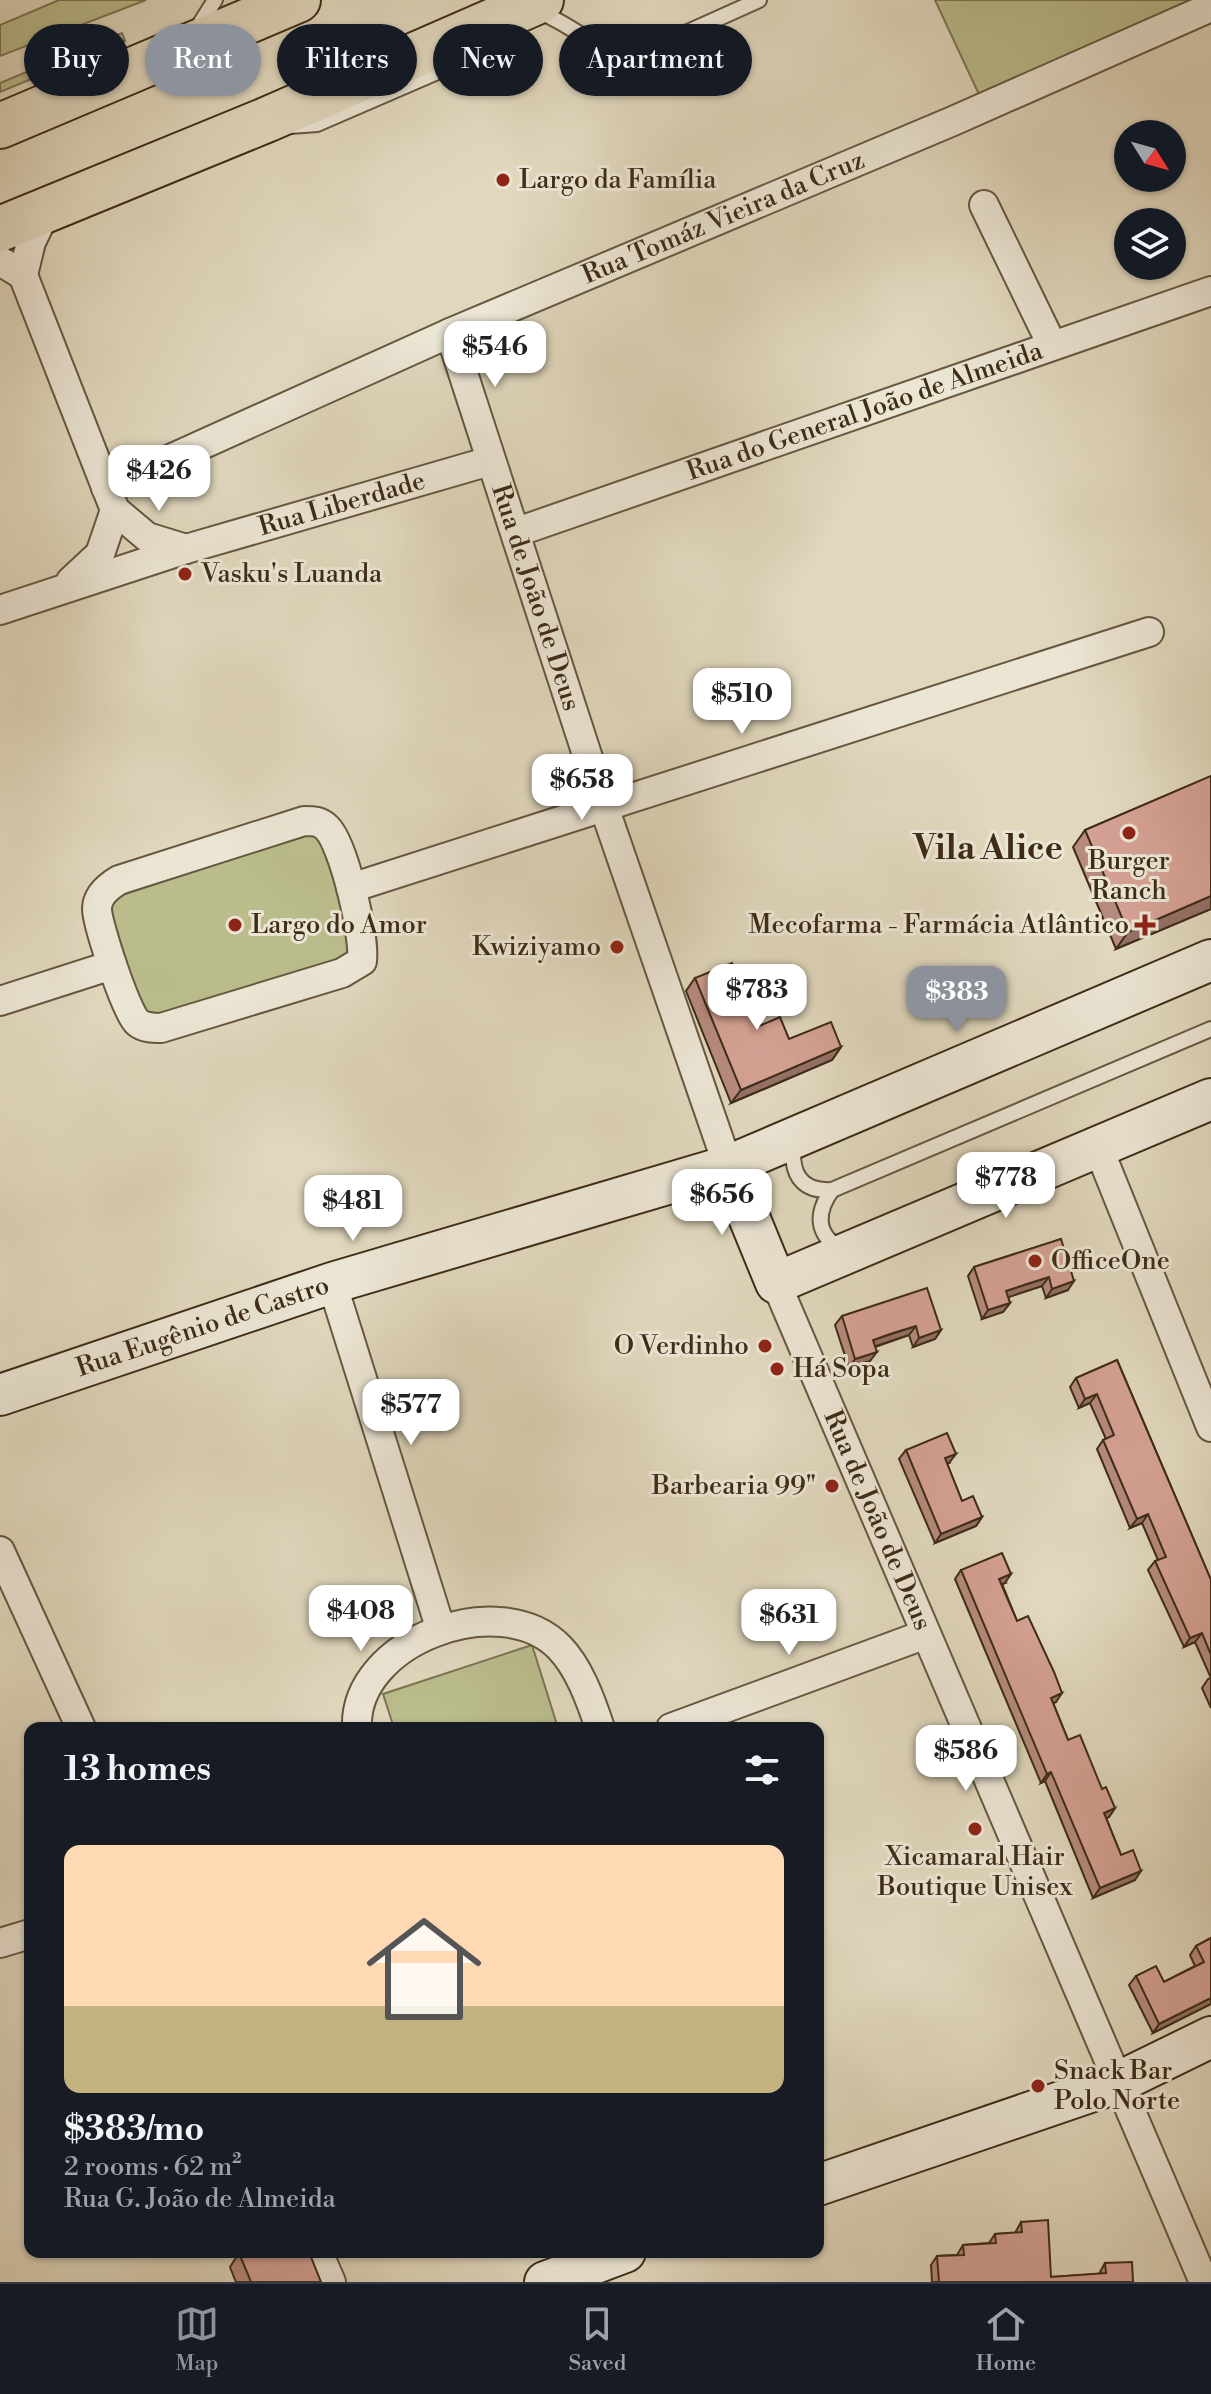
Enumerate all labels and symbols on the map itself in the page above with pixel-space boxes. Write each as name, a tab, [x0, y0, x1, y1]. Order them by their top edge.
north arrow	[1114, 120, 1186, 192]
street label: Rua Tomáz Vieira da Cruz	[577, 144, 869, 291]
place label: Largo da Família	[519, 164, 717, 196]
marker: Largo da Família	[494, 171, 512, 189]
pin: $546	[448, 321, 542, 389]
street label: Rua do General João de Almeida	[682, 334, 1048, 488]
pin: $426	[112, 445, 206, 513]
street label: Rua Liberdade	[255, 465, 429, 543]
street label: Rua de João de Deus	[484, 480, 588, 715]
place label: Vasku's Luanda	[200, 558, 383, 590]
marker: Vasku's Luanda	[176, 565, 194, 583]
pin: $510	[695, 668, 789, 736]
pin: $658	[535, 754, 629, 822]
marker: Burger Ranch	[1120, 824, 1138, 842]
district label: Vila Alice	[912, 828, 1063, 870]
place label: Burger Ranch	[1087, 845, 1170, 907]
place label: Largo do Amor	[251, 909, 427, 941]
place label: Mecofarma - Farmácia Atlântico	[749, 909, 1129, 941]
marker: Largo do Amor	[226, 916, 244, 934]
marker: Mecofarma - Farmácia Atlântico	[1136, 916, 1154, 934]
place label: Kwiziyamo	[472, 931, 601, 963]
marker: Kwiziyamo	[608, 938, 626, 956]
pin: $783	[710, 964, 804, 1032]
pin: $383	[910, 966, 1004, 1034]
pin: $778	[959, 1152, 1053, 1220]
pin: $656	[675, 1169, 769, 1237]
pin: $481	[306, 1175, 400, 1243]
place label: OfficeOne	[1051, 1245, 1170, 1277]
marker: OfficeOne	[1026, 1252, 1044, 1270]
street label: Rua Eugênio de Castro	[72, 1269, 334, 1384]
place label: O Verdinho	[614, 1330, 749, 1362]
marker: O Verdinho	[756, 1337, 774, 1355]
place label: Há Sopa	[793, 1353, 891, 1385]
marker: Há Sopa	[768, 1360, 786, 1378]
pin: $577	[364, 1379, 458, 1447]
street label: Rua de João de Deus	[816, 1405, 939, 1635]
place label: Barbearia 99"	[651, 1470, 816, 1502]
marker: Barbearia 99"	[823, 1477, 841, 1495]
pin: $408	[314, 1585, 408, 1653]
pin: $631	[742, 1589, 836, 1657]
pin: $586	[919, 1725, 1013, 1793]
marker: Xicamaral Hair Boutique Unisex	[966, 1820, 984, 1838]
place label: Xicamaral Hair Boutique Unisex	[876, 1841, 1073, 1903]
place label: Snack Bar Polo Norte	[1054, 2055, 1180, 2117]
marker: Snack Bar Polo Norte	[1029, 2077, 1047, 2095]

